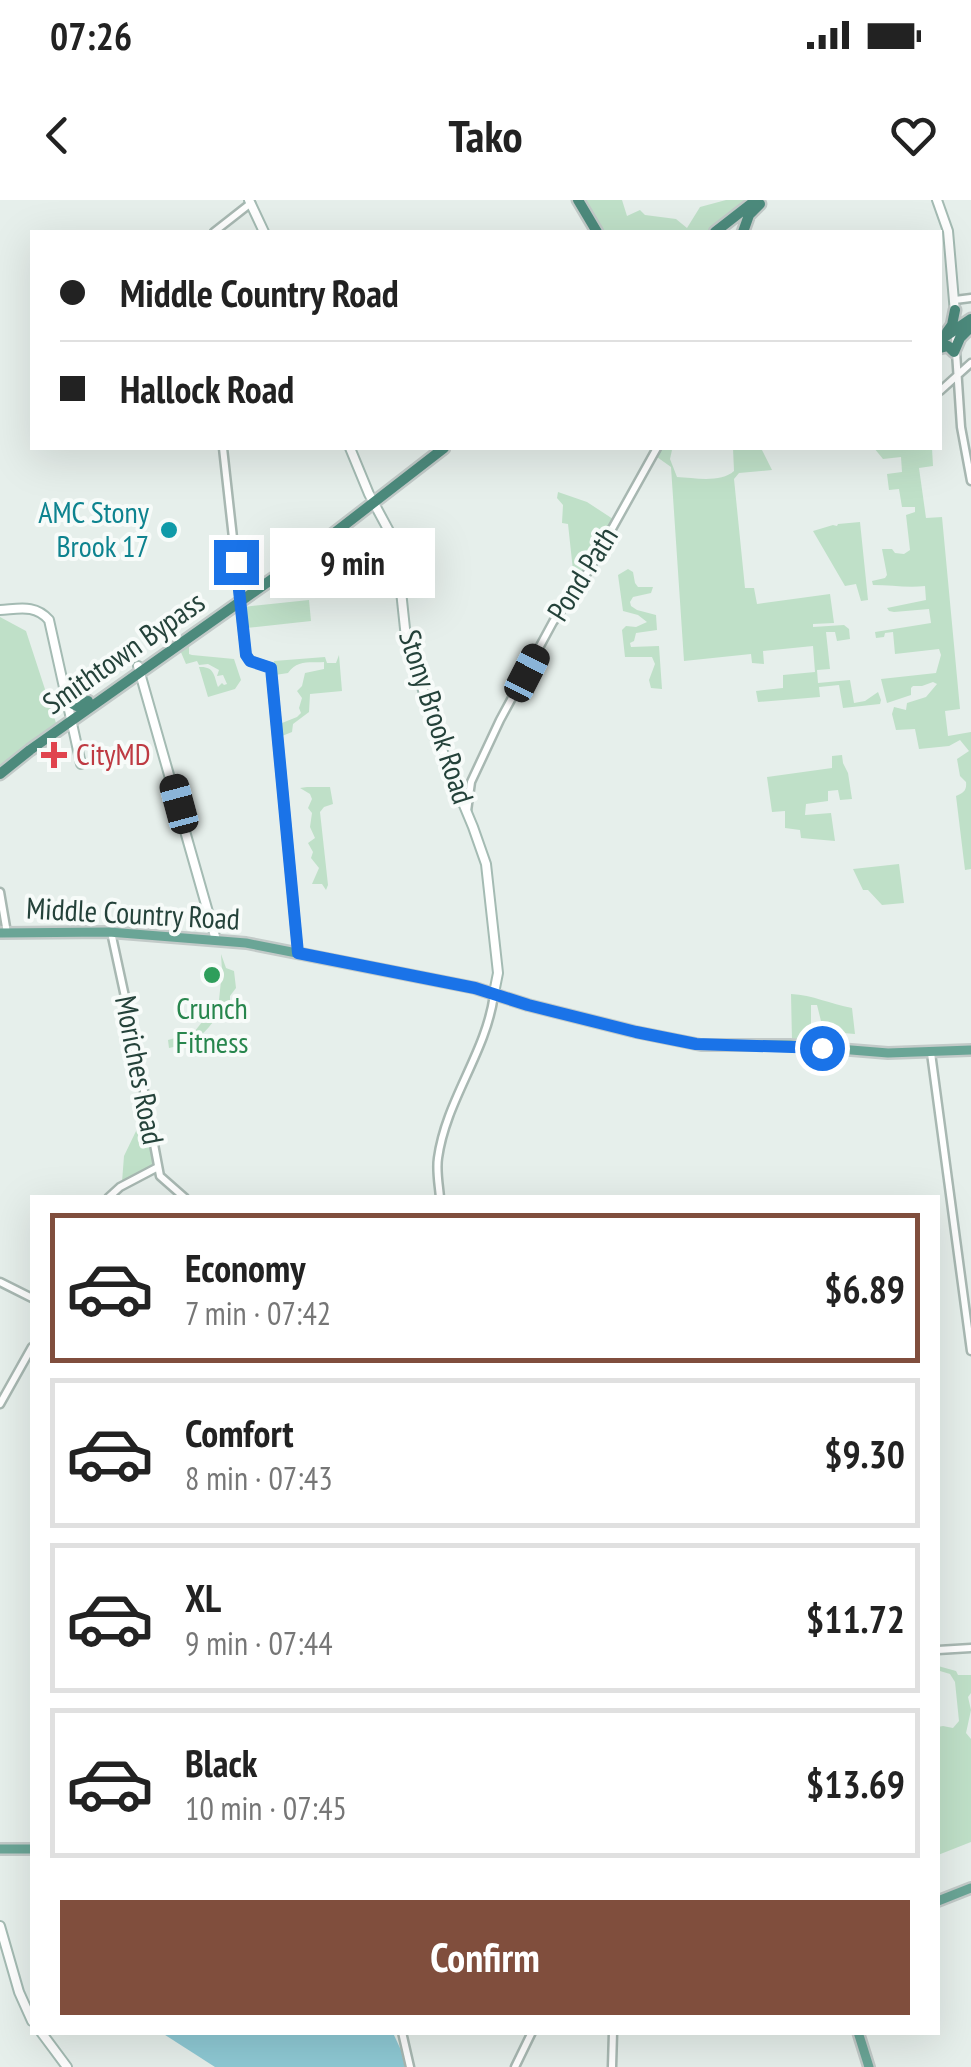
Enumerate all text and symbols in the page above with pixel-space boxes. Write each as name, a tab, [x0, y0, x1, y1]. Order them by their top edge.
text: 07:26	[50, 11, 132, 60]
text: Tako	[448, 106, 523, 164]
icon: back	[30, 108, 85, 163]
icon: heart	[886, 108, 941, 163]
text: Middle Country Road	[120, 268, 399, 317]
text: Hallock Road	[120, 364, 294, 413]
place label: AMC Stony Brook 17	[38, 492, 150, 565]
marker: AMC Stony Brook 17	[158, 519, 180, 541]
street label: Pond Path	[538, 519, 626, 628]
callout: 9 min	[271, 527, 436, 597]
route end	[214, 540, 259, 585]
text: 9 min	[320, 542, 385, 584]
street label: Smithtown Bypass	[35, 582, 212, 722]
street label: Stony Brook Road	[391, 625, 484, 808]
car	[500, 639, 554, 707]
place label: CityMD	[76, 734, 150, 773]
marker: CityMD	[41, 742, 67, 768]
car	[157, 771, 201, 837]
street label: Middle Country Road	[25, 887, 241, 938]
marker: Crunch Fitness	[201, 964, 223, 986]
place label: Crunch Fitness	[176, 988, 249, 1061]
street label: Moriches Road	[107, 992, 174, 1147]
route start	[800, 1026, 845, 1071]
icon: car	[65, 1243, 155, 1333]
text: Economy	[185, 1243, 305, 1292]
text: $6.89	[824, 1264, 905, 1313]
text: 7 min · 07:42	[185, 1292, 331, 1334]
icon: car	[65, 1408, 155, 1498]
text: Comfort	[185, 1408, 294, 1457]
text: $9.30	[824, 1429, 905, 1478]
text: 8 min · 07:43	[185, 1457, 333, 1499]
icon: car	[65, 1573, 155, 1663]
text: XL	[185, 1573, 221, 1622]
text: $11.72	[806, 1594, 905, 1643]
text: 9 min · 07:44	[185, 1622, 333, 1664]
icon: car	[65, 1738, 155, 1828]
text: Black	[185, 1738, 258, 1787]
text: $13.69	[806, 1759, 905, 1808]
text: 10 min · 07:45	[185, 1787, 347, 1829]
button: Confirm	[60, 1900, 910, 2015]

